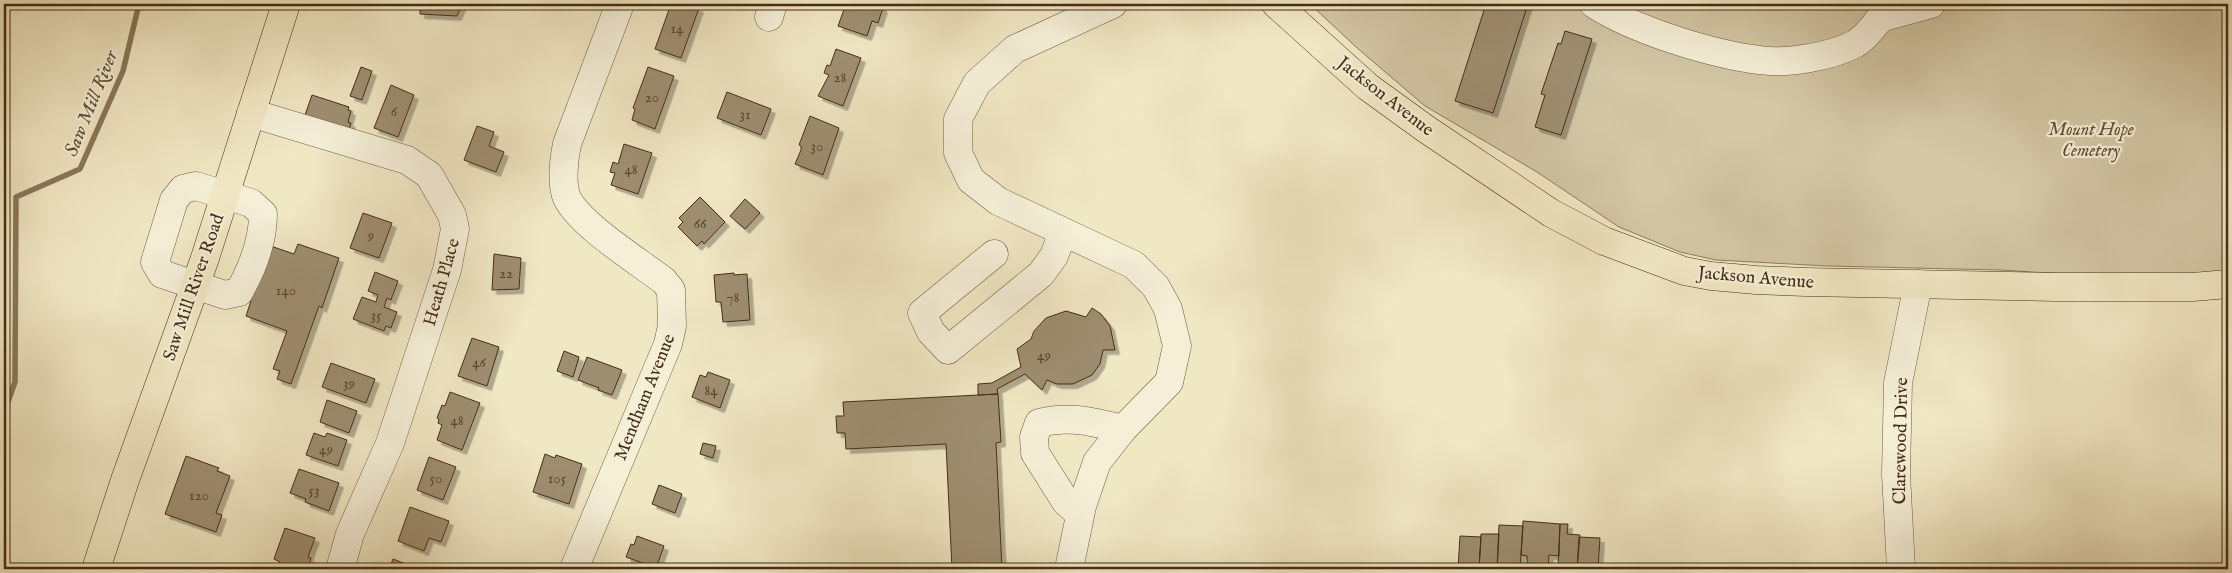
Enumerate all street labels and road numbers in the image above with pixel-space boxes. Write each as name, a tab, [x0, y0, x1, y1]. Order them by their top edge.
street label: Jackson Avenue	[1331, 51, 1438, 142]
street label: Saw Mill River Road	[159, 211, 230, 364]
street label: Heath Place	[419, 236, 466, 329]
street label: Jackson Avenue	[1695, 262, 1815, 295]
street label: Mendham Avenue	[610, 331, 681, 464]
street label: Clarewood Drive	[1889, 377, 1914, 505]

